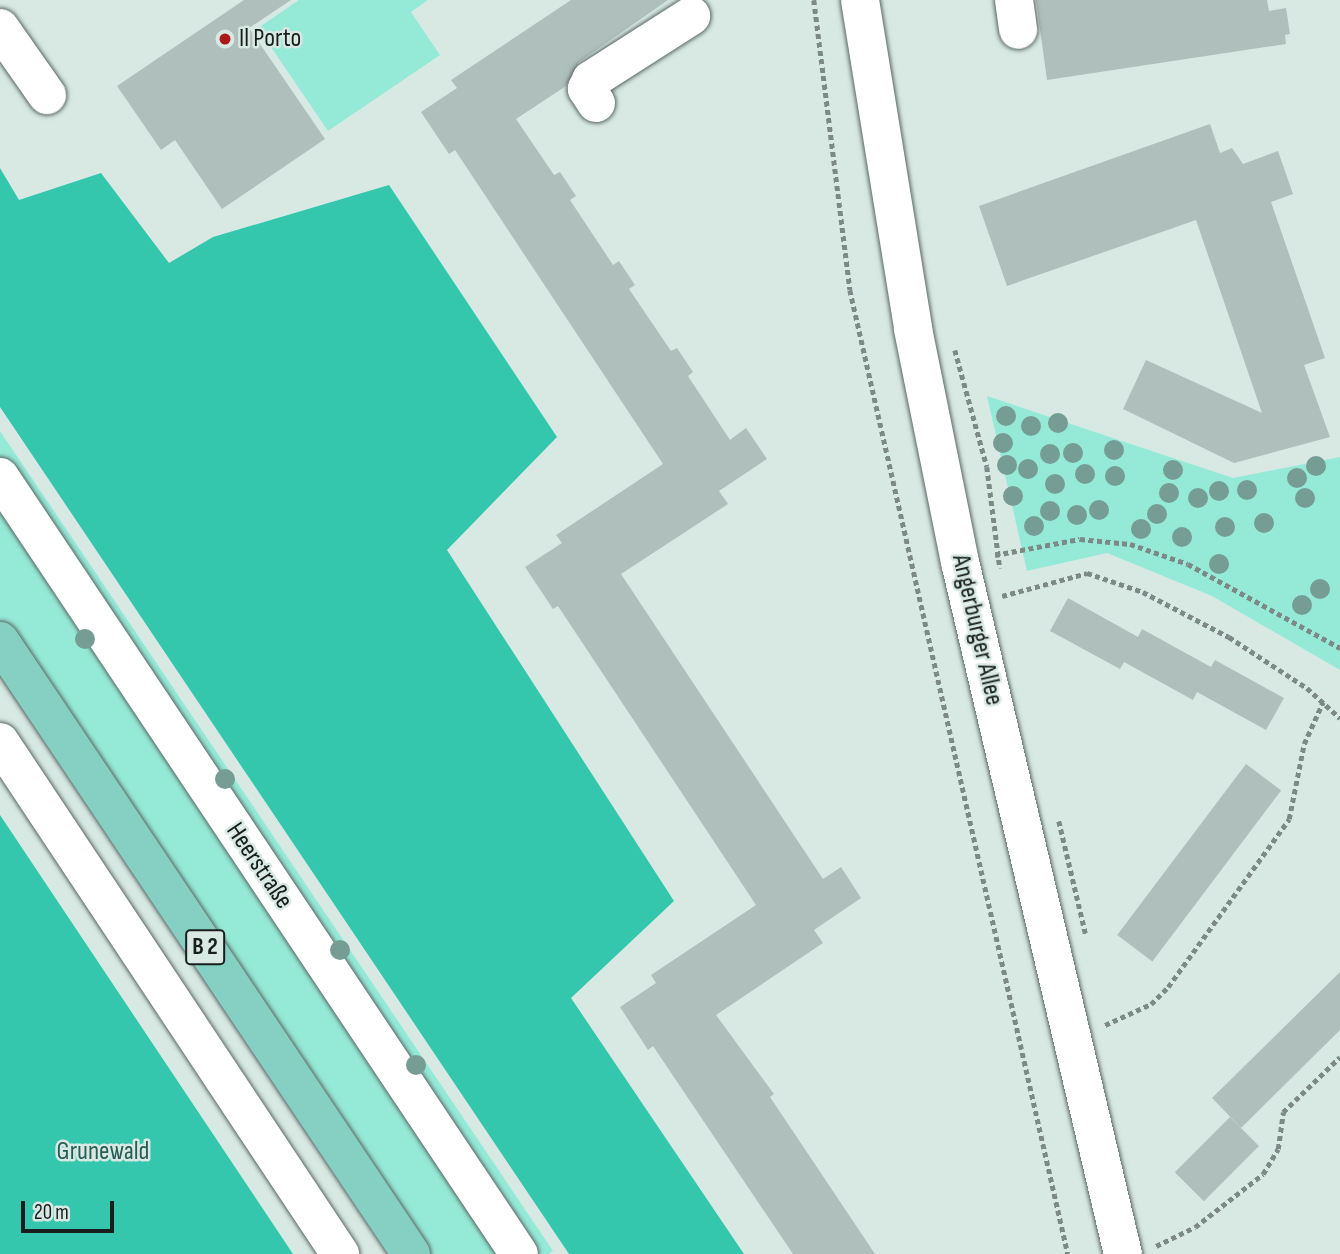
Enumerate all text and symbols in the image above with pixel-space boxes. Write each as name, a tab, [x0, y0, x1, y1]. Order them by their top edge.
place label: Il Porto	[239, 23, 301, 55]
marker: Il Porto	[217, 31, 233, 47]
street label: Angerburger Allee	[945, 552, 1009, 708]
street label: Heerstraße	[219, 817, 299, 915]
road number: B 2	[184, 926, 226, 967]
park label: Grunewald	[57, 1136, 149, 1168]
scale bar	[24, 1188, 117, 1232]
text: 20 m	[34, 1200, 69, 1225]

